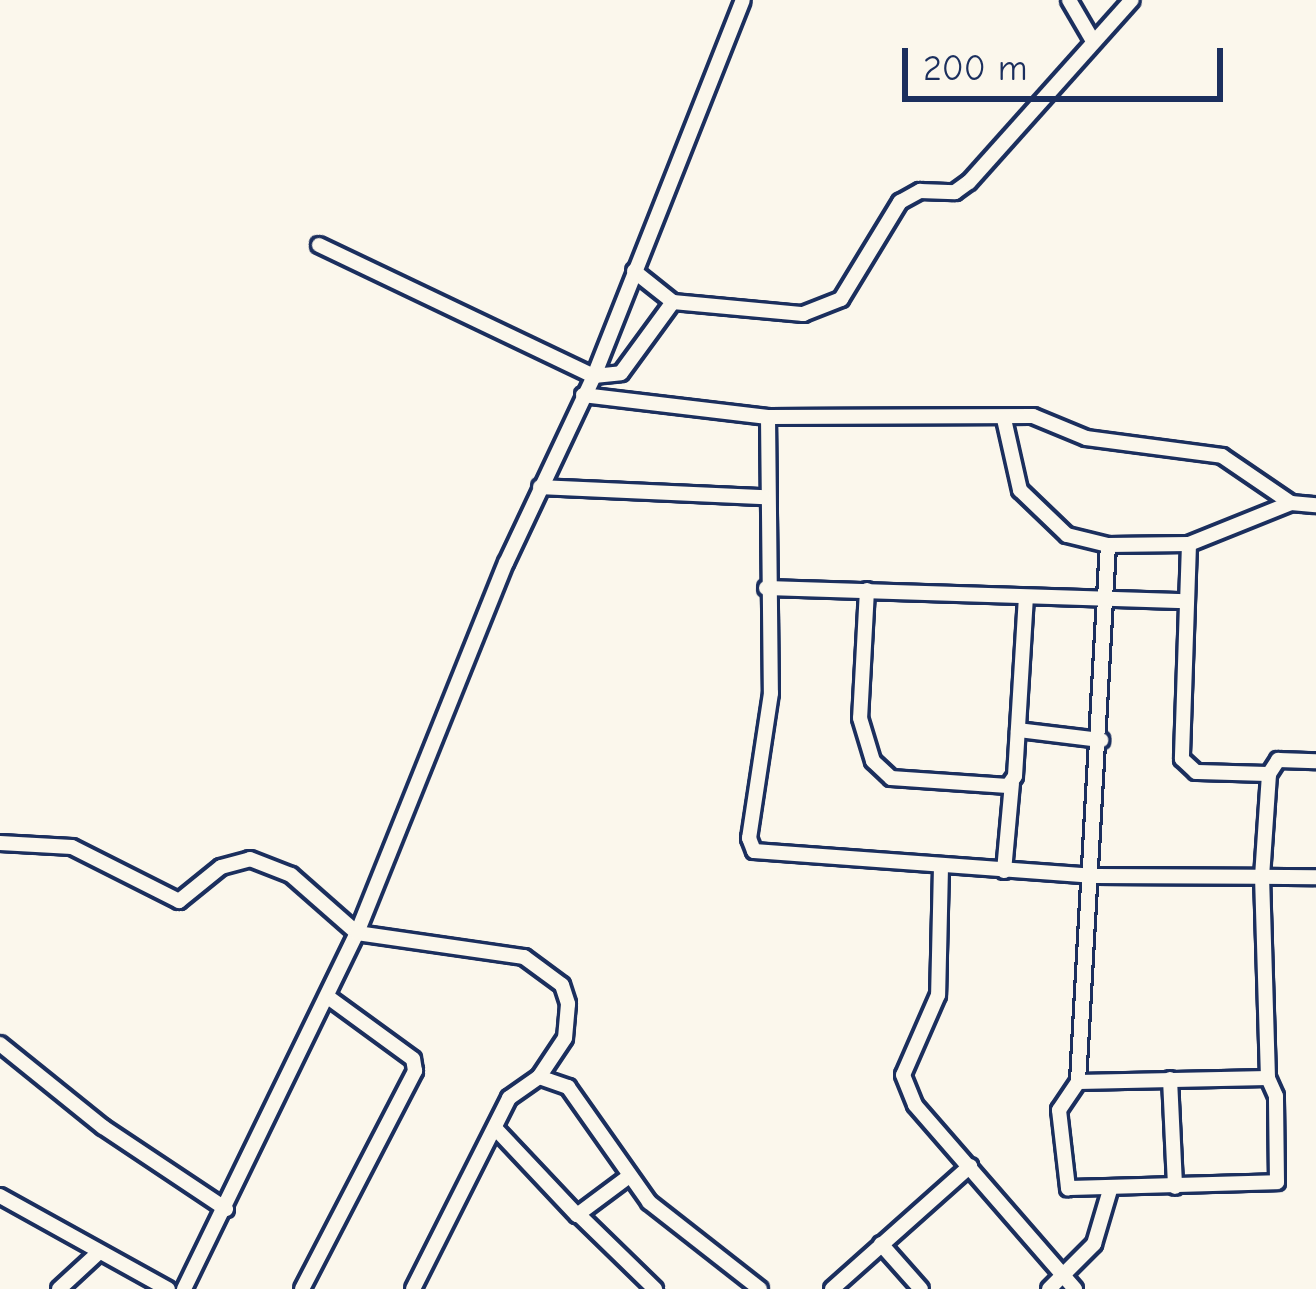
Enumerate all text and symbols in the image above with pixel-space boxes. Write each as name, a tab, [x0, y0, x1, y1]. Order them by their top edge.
scale bar	[908, 24, 1229, 98]
text: 200 m	[923, 48, 1027, 89]

